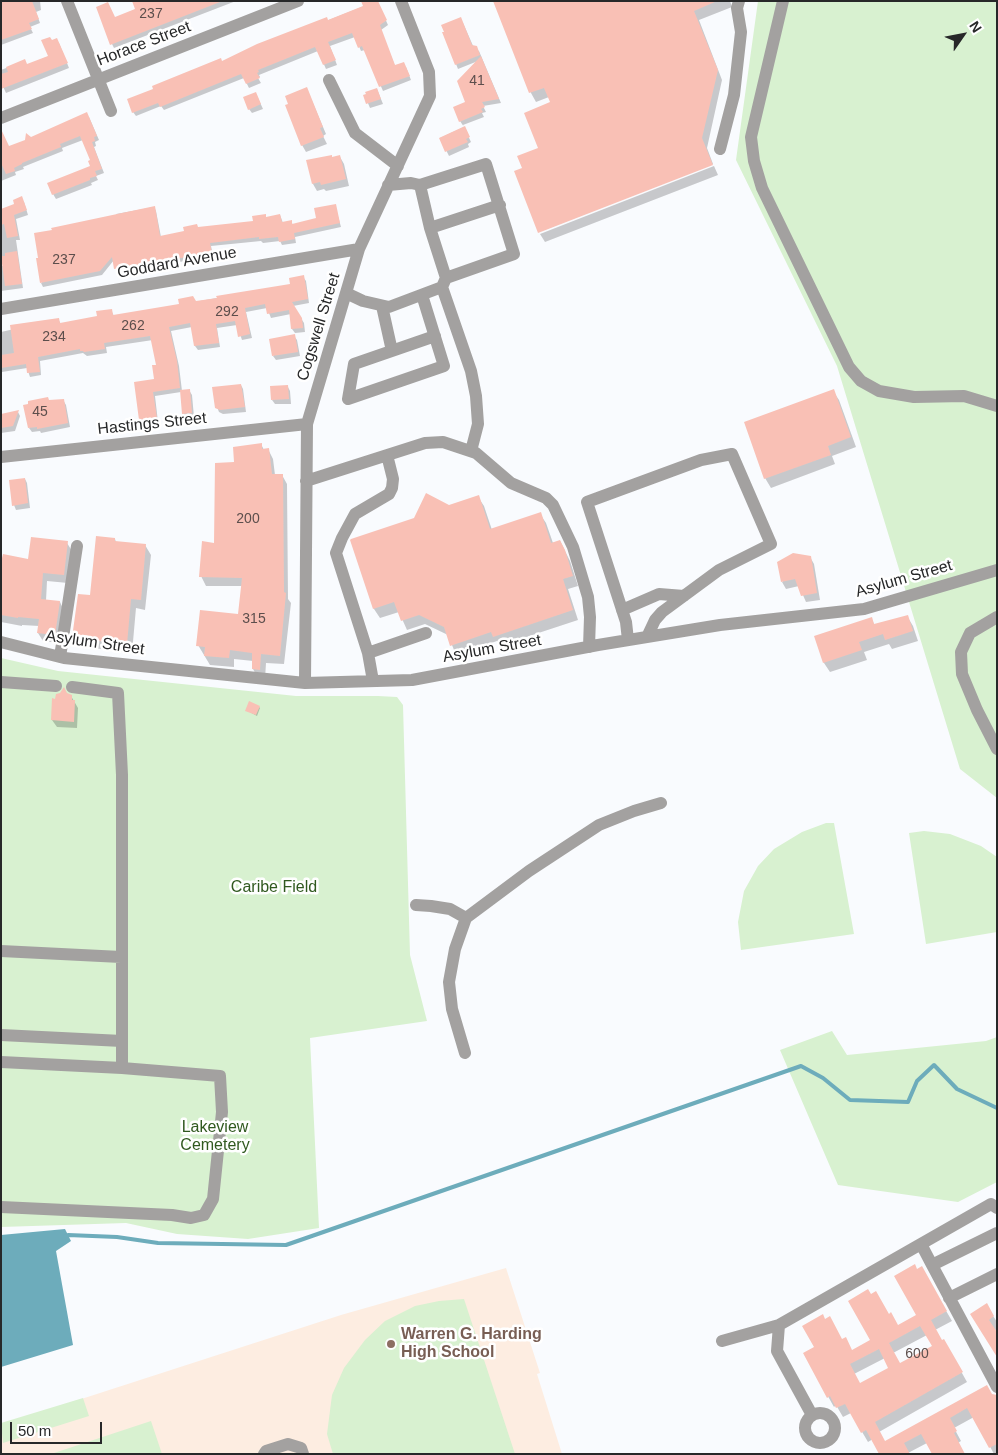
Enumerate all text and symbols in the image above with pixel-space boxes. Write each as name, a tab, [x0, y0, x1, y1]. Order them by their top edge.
house number: 237	[139, 6, 163, 22]
north arrow	[938, 10, 988, 60]
street label: Horace Street	[94, 17, 194, 71]
text: N	[966, 18, 985, 35]
house number: 41	[469, 73, 485, 89]
street label: Goddard Avenue	[116, 243, 238, 283]
house number: 237	[52, 252, 76, 268]
street label: Cogswell Street	[293, 271, 345, 383]
house number: 292	[215, 304, 239, 320]
house number: 262	[121, 318, 145, 334]
house number: 234	[42, 329, 66, 345]
house number: 45	[32, 404, 48, 420]
street label: Hastings Street	[97, 409, 207, 439]
house number: 200	[236, 511, 260, 527]
street label: Asylum Street	[853, 556, 955, 602]
house number: 315	[242, 611, 266, 627]
street label: Asylum Street	[44, 627, 146, 659]
street label: Asylum Street	[441, 631, 543, 667]
park label: Caribe Field	[231, 878, 317, 898]
park label: Lakeview Cemetery	[180, 1118, 250, 1156]
place label: Warren G. Harding High School	[401, 1325, 542, 1363]
marker: Warren G. Harding High School	[385, 1338, 397, 1350]
house number: 600	[905, 1346, 929, 1362]
scale bar	[12, 1412, 105, 1444]
text: 50 m	[18, 1422, 51, 1439]

